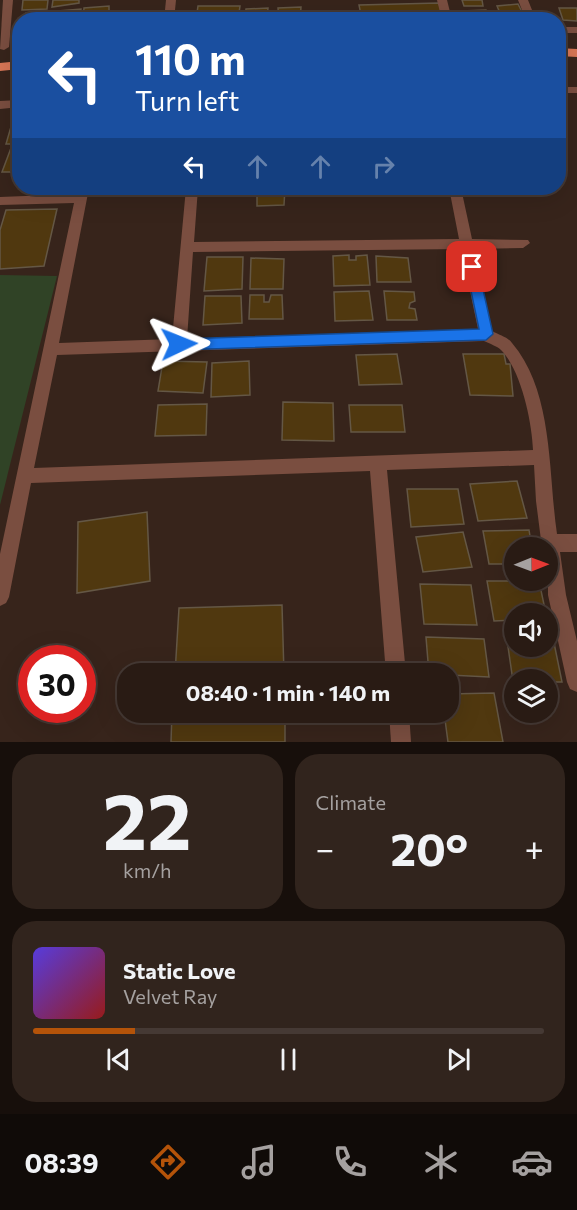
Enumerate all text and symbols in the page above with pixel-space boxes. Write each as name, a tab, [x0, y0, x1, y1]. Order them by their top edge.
text: 110 m	[135, 32, 246, 84]
icon: left	[36, 36, 114, 114]
text: Turn left	[135, 84, 239, 117]
icon: left	[178, 150, 211, 183]
icon: ahead	[241, 150, 274, 183]
icon: ahead	[304, 150, 337, 183]
icon: right	[367, 150, 400, 183]
pin	[446, 241, 497, 292]
icon: arrive	[455, 250, 488, 283]
position arrow	[147, 312, 211, 376]
north arrow	[504, 537, 558, 591]
map controls	[504, 537, 558, 723]
button: sound	[504, 603, 558, 657]
speed limit sign: 30	[18, 645, 96, 723]
button: layers	[504, 669, 558, 723]
text: 08:40 · 1 min · 140 m	[186, 679, 390, 706]
text: 22	[103, 771, 192, 866]
text: Climate	[316, 790, 386, 814]
text: 20°	[391, 820, 468, 875]
text: −	[316, 827, 334, 868]
text: +	[525, 827, 544, 868]
text: km/h	[123, 858, 172, 882]
text: Static Love	[123, 957, 236, 984]
text: Velvet Ray	[123, 984, 217, 1008]
icon: previous	[102, 1043, 135, 1076]
icon: pause	[272, 1043, 305, 1076]
icon: next	[442, 1043, 475, 1076]
icon: directions	[147, 1141, 189, 1183]
icon: music	[238, 1141, 280, 1183]
icon: phone	[329, 1141, 371, 1183]
icon: climate	[420, 1141, 462, 1183]
icon: car	[511, 1141, 553, 1183]
text: 08:39	[24, 1146, 99, 1179]

